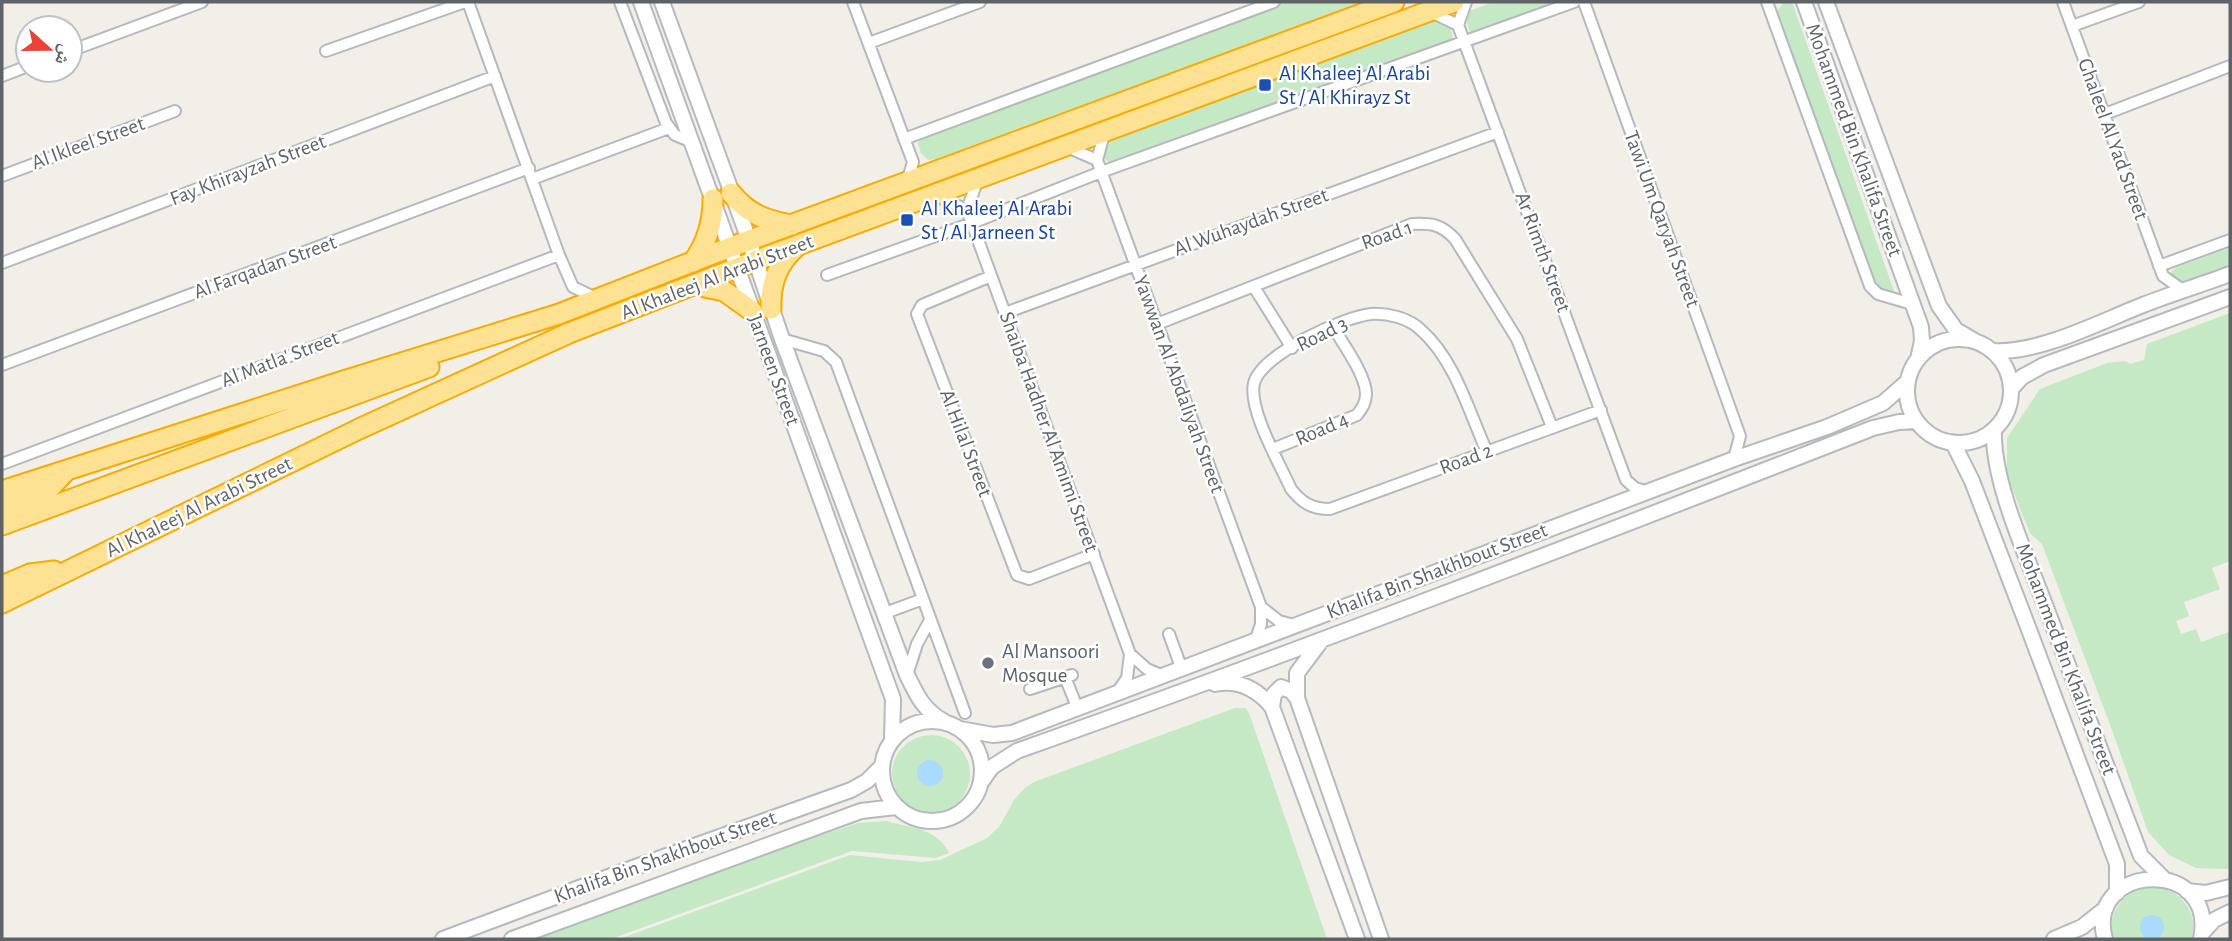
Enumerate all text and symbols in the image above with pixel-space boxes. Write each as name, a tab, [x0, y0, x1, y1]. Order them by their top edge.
north arrow	[14, 14, 84, 84]
street label: Mohammed Bin Khalifa Street	[1802, 21, 1906, 259]
text: ش	[50, 41, 76, 67]
street label: Ghaleel Al Yad Street	[2074, 55, 2152, 223]
place label: Al Khaleej Al Arabi St / Al Khirayz St	[1279, 63, 1430, 108]
marker: Al Khaleej Al Arabi St / Al Khirayz St	[1257, 77, 1273, 93]
street label: Al Ikleel Street	[29, 113, 148, 173]
street label: Tawi Um Qaryah Street	[1620, 128, 1704, 310]
street label: Fay Khirayzah Street	[167, 131, 329, 209]
street label: Al Wuhaydah Street	[1171, 184, 1331, 260]
street label: Ar Rimth Street	[1512, 189, 1575, 315]
place label: Al Khaleej Al Arabi St / Al Jarneen St	[921, 198, 1072, 243]
marker: Al Khaleej Al Arabi St / Al Jarneen St	[899, 212, 915, 228]
street label: Road 1	[1359, 217, 1415, 253]
street label: Al Khaleej Al Arabi Street	[618, 230, 816, 323]
street label: Al Farqadan Street	[191, 231, 339, 303]
street label: Yawwan Al 'Abdaliyah Street	[1130, 272, 1228, 496]
street label: Shaiba Hadher Al Amimi Street	[996, 309, 1102, 555]
street label: Jarneen Street	[744, 312, 804, 429]
street label: Road 3	[1293, 313, 1351, 355]
street label: Al Matla' Street	[218, 327, 342, 391]
street label: Al Hilal Street	[936, 386, 996, 500]
street label: Road 4	[1292, 409, 1352, 449]
street label: Road 2	[1437, 440, 1495, 478]
street label: Al Khaleej Al Arabi Street	[103, 453, 296, 561]
street label: Khalifa Bin Shakhbout Street	[1324, 519, 1551, 623]
street label: Mohammed Bin Khalifa Street	[2012, 540, 2120, 778]
place label: Al Mansoori Mosque	[1002, 641, 1100, 686]
marker: Al Mansoori Mosque	[980, 655, 996, 671]
street label: Khalifa Bin Shakhbout Street	[551, 807, 779, 907]

